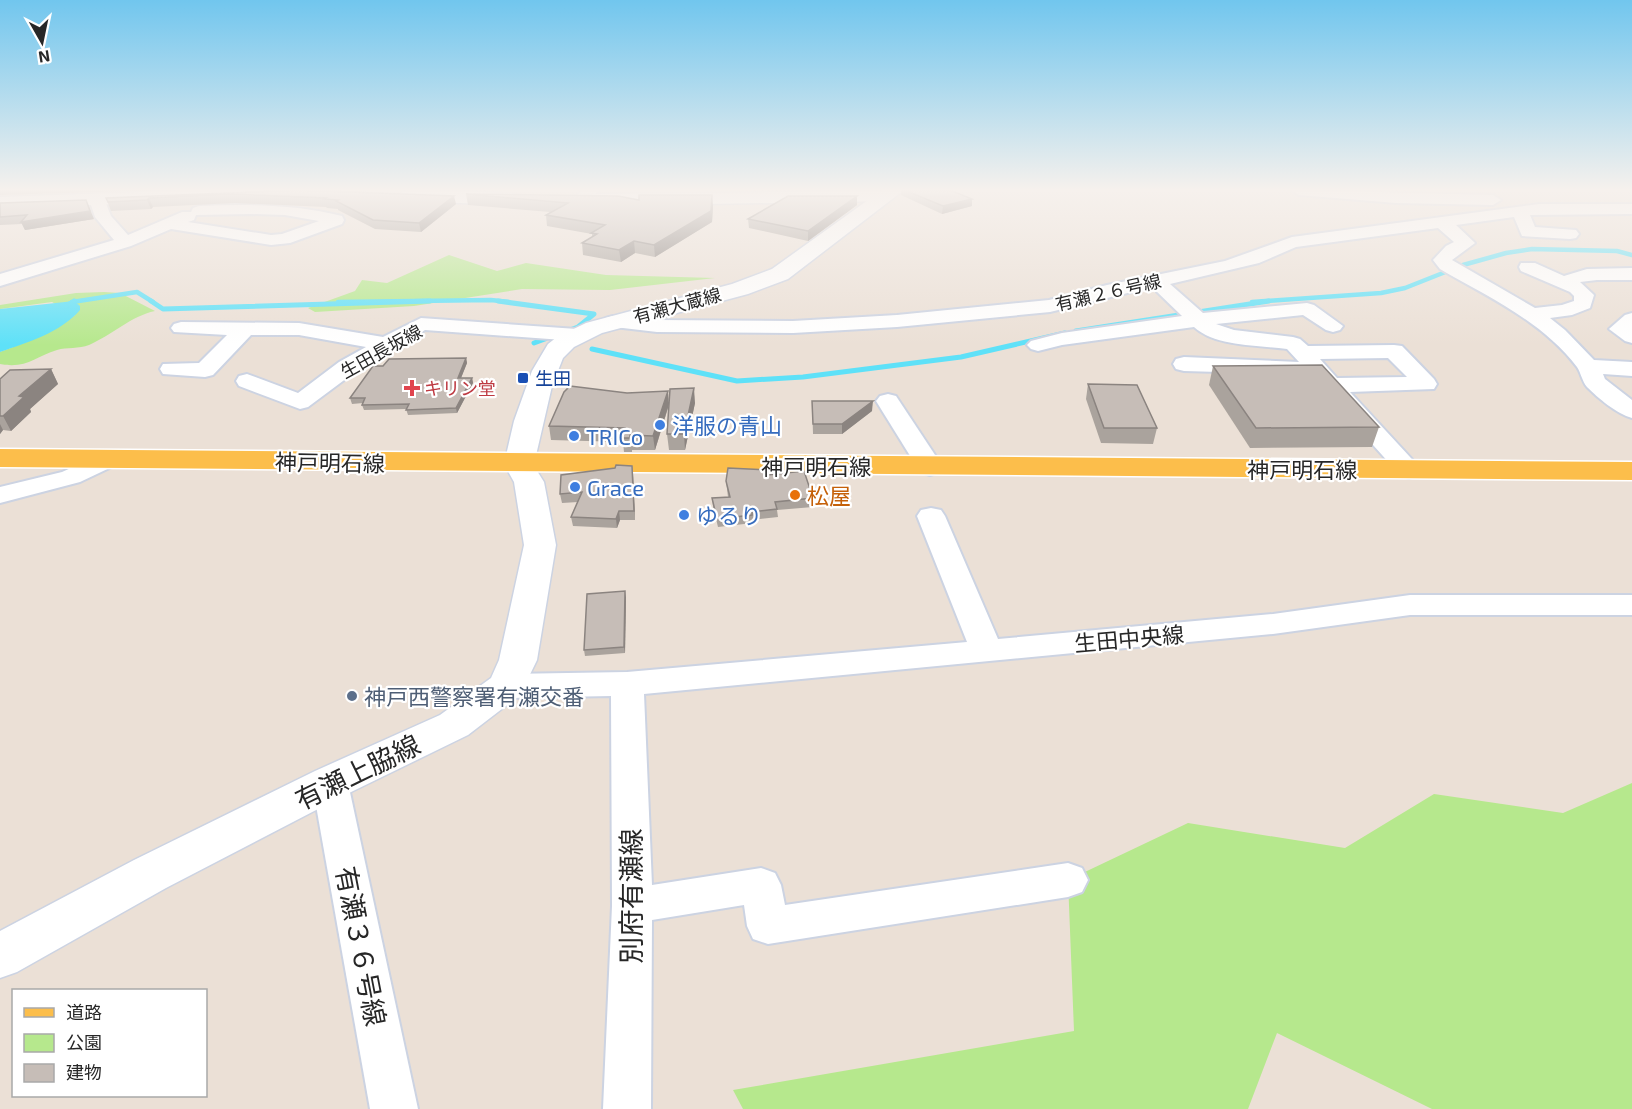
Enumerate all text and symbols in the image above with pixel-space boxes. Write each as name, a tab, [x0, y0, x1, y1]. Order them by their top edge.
north arrow	[12, 12, 72, 72]
text: N	[37, 47, 52, 68]
street label: 有瀬２６号線	[1053, 269, 1163, 315]
street label: 有瀬大蔵線	[631, 283, 723, 327]
street label: 生田長坂線	[336, 320, 426, 382]
place label: 生田	[535, 367, 571, 389]
marker: 生田	[516, 371, 530, 385]
place label: キリン堂	[424, 377, 496, 399]
marker: キリン堂	[405, 381, 419, 395]
place label: 洋服の青山	[672, 412, 782, 438]
marker: 洋服の青山	[653, 418, 667, 432]
place label: TRICo	[586, 423, 643, 449]
marker: TRICo	[567, 429, 581, 443]
street label: 神戸明石線	[275, 448, 385, 476]
street label: 神戸明石線	[761, 453, 871, 479]
street label: 神戸明石線	[1247, 456, 1357, 482]
place label: Grace	[587, 474, 644, 500]
marker: Grace	[568, 480, 582, 494]
place label: 松屋	[807, 482, 851, 508]
marker: 松屋	[788, 488, 802, 502]
place label: ゆるり	[696, 502, 762, 528]
marker: ゆるり	[677, 508, 691, 522]
street label: 生田中央線	[1073, 620, 1185, 656]
place label: 神戸西警察署有瀬交番	[364, 683, 584, 709]
marker: 神戸西警察署有瀬交番	[345, 689, 359, 703]
street label: 有瀬上脇線	[289, 727, 425, 815]
street label: 別府有瀬線	[614, 829, 646, 964]
street label: 有瀬３６号線	[331, 863, 393, 1029]
legend	[12, 989, 207, 1097]
text: 道路	[66, 1001, 102, 1023]
text: 公園	[66, 1031, 102, 1053]
text: 建物	[66, 1061, 102, 1083]

